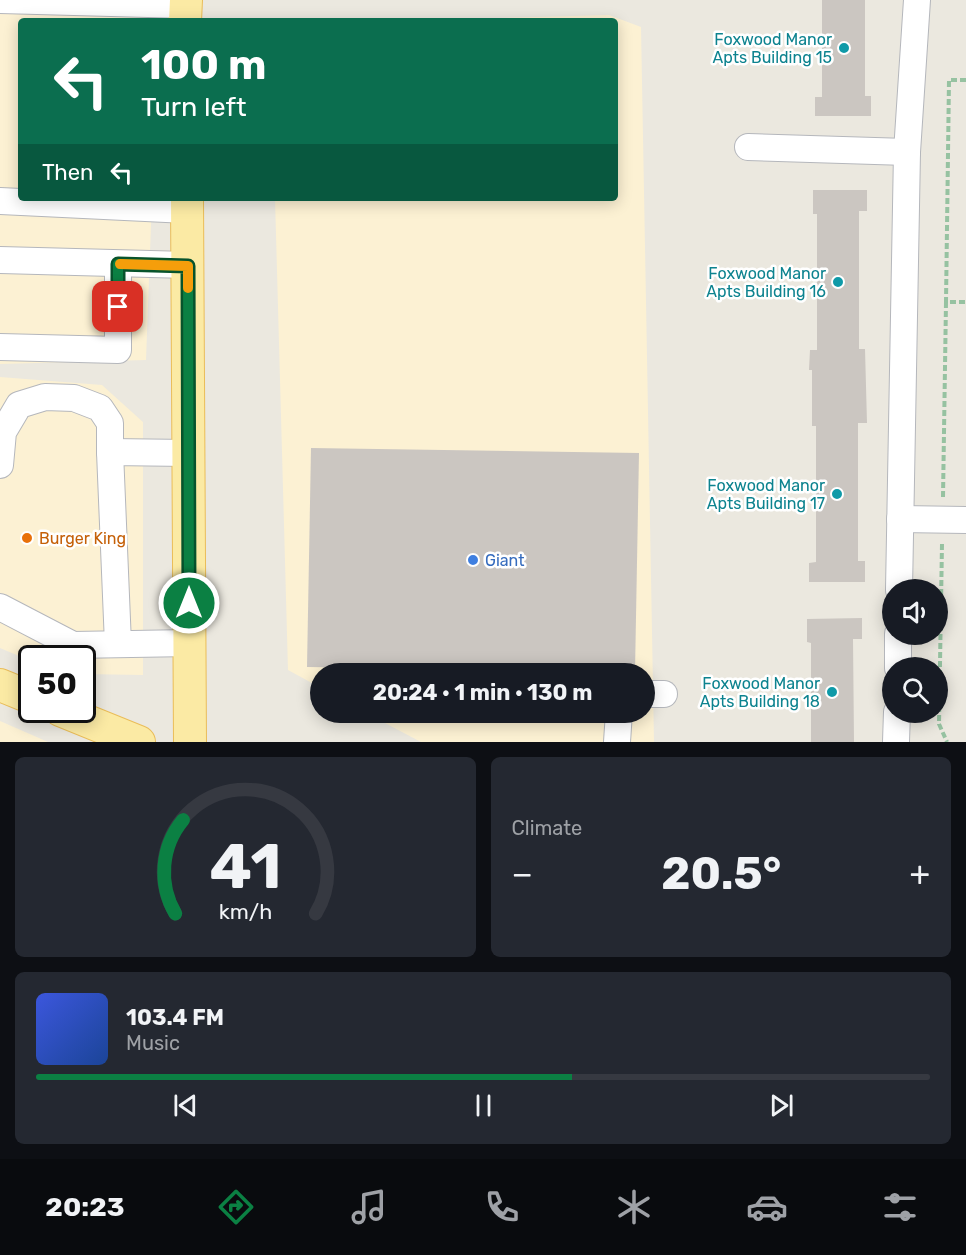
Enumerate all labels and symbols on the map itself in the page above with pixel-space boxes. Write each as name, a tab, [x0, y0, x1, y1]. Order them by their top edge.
place label: Foxwood Manor Apts Building 15	[713, 30, 832, 67]
marker: Foxwood Manor Apts Building 15	[837, 41, 851, 55]
place label: Foxwood Manor Apts Building 16	[706, 264, 826, 301]
marker: Foxwood Manor Apts Building 16	[831, 275, 845, 289]
pin	[92, 281, 143, 332]
place label: Foxwood Manor Apts Building 17	[707, 476, 825, 513]
marker: Foxwood Manor Apts Building 17	[830, 487, 844, 501]
place label: Burger King	[39, 529, 126, 548]
marker: Burger King	[20, 531, 34, 545]
place label: Giant	[485, 551, 524, 570]
marker: Giant	[466, 553, 480, 567]
position arrow	[157, 571, 221, 635]
speed limit sign: 50	[18, 645, 96, 723]
place label: Foxwood Manor Apts Building 18	[700, 674, 820, 711]
marker: Foxwood Manor Apts Building 18	[825, 685, 839, 699]

